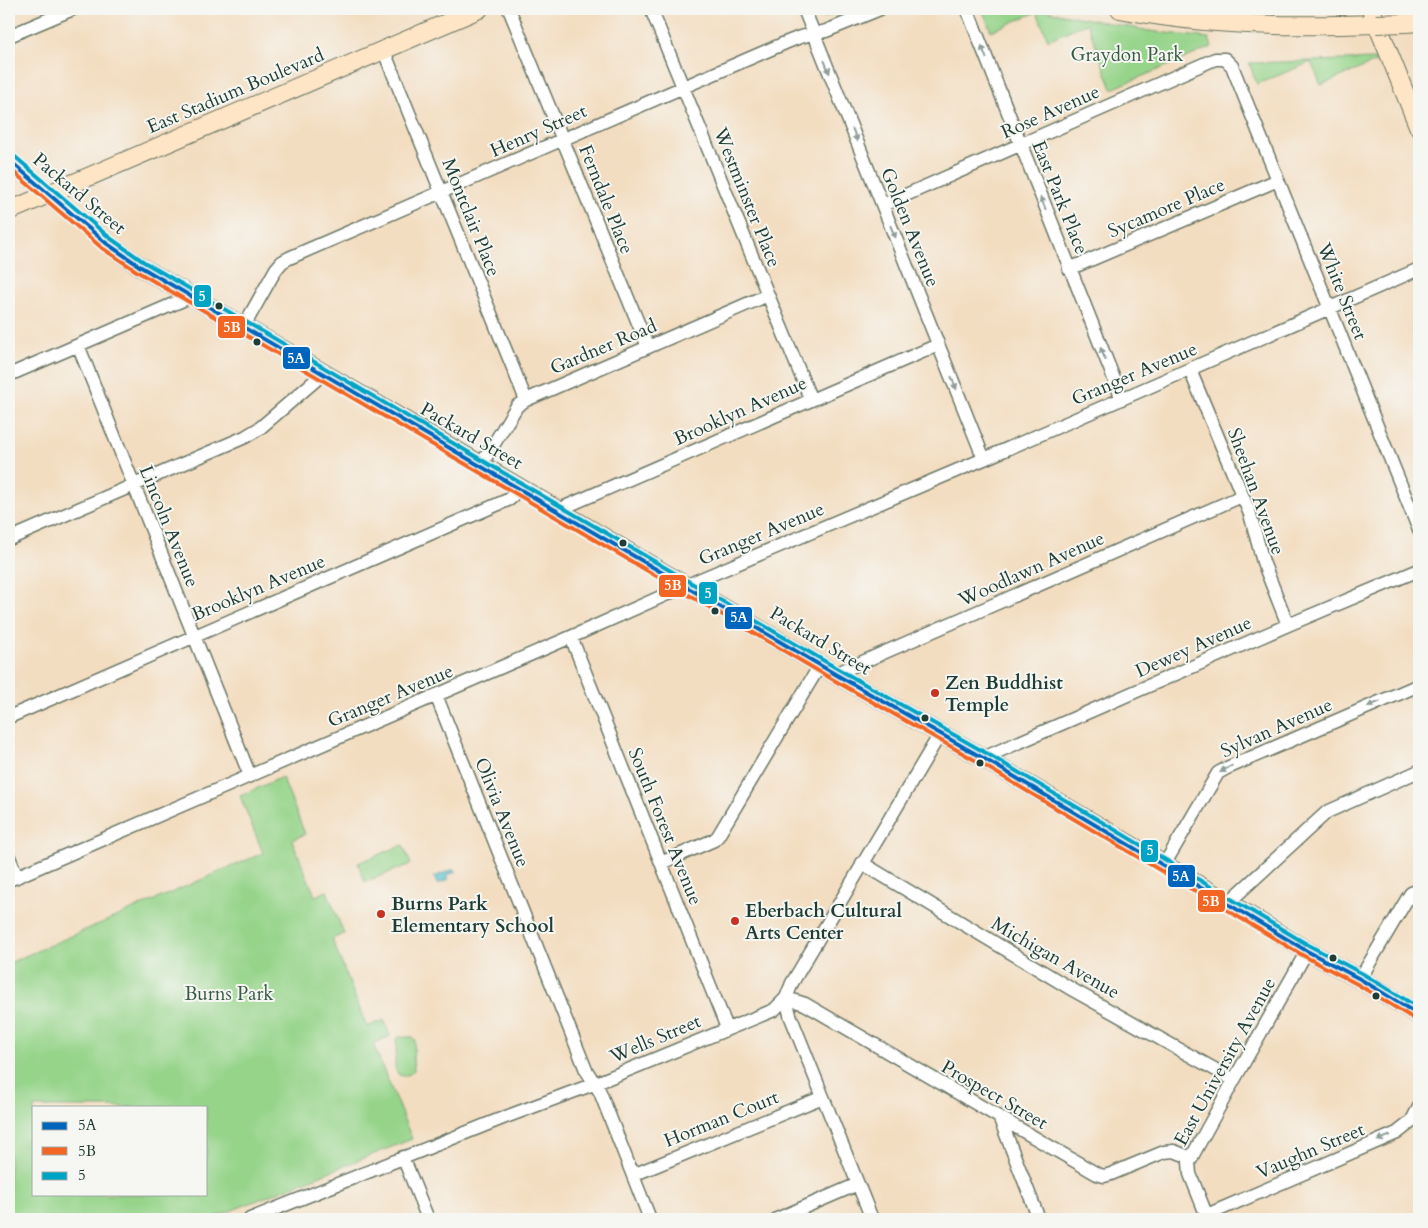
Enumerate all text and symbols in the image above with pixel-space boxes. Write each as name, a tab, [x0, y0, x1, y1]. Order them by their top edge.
street label: East Stadium Boulevard	[143, 42, 328, 140]
park label: Graydon Park	[1070, 42, 1184, 68]
one-way arrow	[979, 44, 987, 59]
one-way arrow	[824, 59, 831, 74]
street label: Rose Avenue	[997, 79, 1104, 145]
street label: Henry Street	[486, 98, 591, 164]
street label: Westminster Place	[707, 123, 787, 271]
one-way arrow	[851, 128, 859, 142]
street label: East Park Place	[1025, 137, 1095, 258]
street label: Ferndale Place	[572, 141, 640, 258]
street label: Packard Street	[27, 147, 132, 240]
street label: Montclair Place	[435, 154, 507, 280]
street label: Golden Avenue	[874, 164, 946, 291]
street label: Sycamore Place	[1104, 172, 1229, 244]
one-way arrow	[1039, 195, 1047, 210]
one-way arrow	[890, 225, 898, 239]
street label: White Street	[1311, 238, 1373, 344]
line badge: 5	[193, 284, 212, 308]
text: 5	[198, 287, 206, 306]
unlabelled marker	[214, 301, 224, 311]
street label: Gardner Road	[546, 313, 661, 381]
line badge: 5B	[217, 315, 246, 339]
text: 5B	[223, 318, 241, 337]
street label: Granger Avenue	[1068, 336, 1201, 412]
unlabelled marker	[252, 337, 262, 347]
line badge: 5A	[282, 346, 311, 370]
one-way arrow	[1099, 347, 1107, 361]
text: 5A	[287, 349, 305, 368]
street label: Brooklyn Avenue	[670, 370, 811, 452]
one-way arrow	[950, 376, 958, 390]
street label: Packard Street	[415, 396, 528, 476]
street label: Sheehan Avenue	[1221, 424, 1291, 558]
street label: Lincoln Avenue	[133, 462, 205, 591]
street label: Granger Avenue	[695, 496, 828, 572]
street label: Woodlawn Avenue	[953, 525, 1109, 613]
unlabelled marker	[618, 538, 628, 548]
street label: Brooklyn Avenue	[188, 548, 329, 628]
line badge: 5B	[658, 574, 687, 598]
text: 5B	[664, 576, 682, 595]
line badge: 5	[698, 581, 718, 605]
text: 5	[704, 584, 712, 603]
street label: Packard Street	[765, 600, 876, 681]
unlabelled marker	[710, 606, 720, 616]
line badge: 5A	[724, 606, 753, 630]
text: 5A	[730, 608, 748, 627]
street label: Dewey Avenue	[1131, 610, 1256, 684]
street label: Granger Avenue	[324, 658, 457, 734]
place label: Zen Buddhist Temple	[945, 670, 1063, 718]
marker: Zen Buddhist Temple	[929, 687, 941, 699]
street label: Sylvan Avenue	[1216, 692, 1336, 764]
one-way arrow	[1367, 701, 1381, 709]
unlabelled marker	[920, 713, 930, 723]
street label: South Forest Avenue	[622, 744, 708, 909]
street label: Olivia Avenue	[468, 754, 536, 871]
unlabelled marker	[975, 758, 985, 768]
one-way arrow	[1219, 765, 1232, 774]
line badge: 5	[1140, 839, 1159, 863]
text: 5	[1146, 841, 1154, 860]
line badge: 5A	[1167, 864, 1196, 888]
text: 5A	[1172, 867, 1190, 886]
line badge: 5B	[1197, 889, 1226, 913]
place label: Burns Park Elementary School	[391, 891, 554, 939]
text: 5B	[1202, 892, 1220, 911]
place label: Eberbach Cultural Arts Center	[745, 898, 903, 946]
marker: Burns Park Elementary School	[375, 908, 387, 920]
street label: Michigan Avenue	[987, 911, 1124, 1005]
marker: Eberbach Cultural Arts Center	[729, 915, 741, 927]
unlabelled marker	[1328, 953, 1338, 963]
street label: East University Avenue	[1168, 973, 1282, 1150]
park label: Burns Park	[184, 981, 274, 1007]
unlabelled marker	[1371, 991, 1381, 1001]
street label: Wells Street	[605, 1008, 705, 1070]
street label: Prospect Street	[936, 1054, 1053, 1136]
street label: Horman Court	[660, 1084, 783, 1154]
legend	[32, 1106, 208, 1196]
text: 5A	[78, 1115, 97, 1135]
street label: Vaughn Street	[1252, 1116, 1369, 1185]
one-way arrow	[1376, 1134, 1391, 1142]
text: 5B	[78, 1141, 96, 1161]
text: 5	[78, 1165, 86, 1185]

